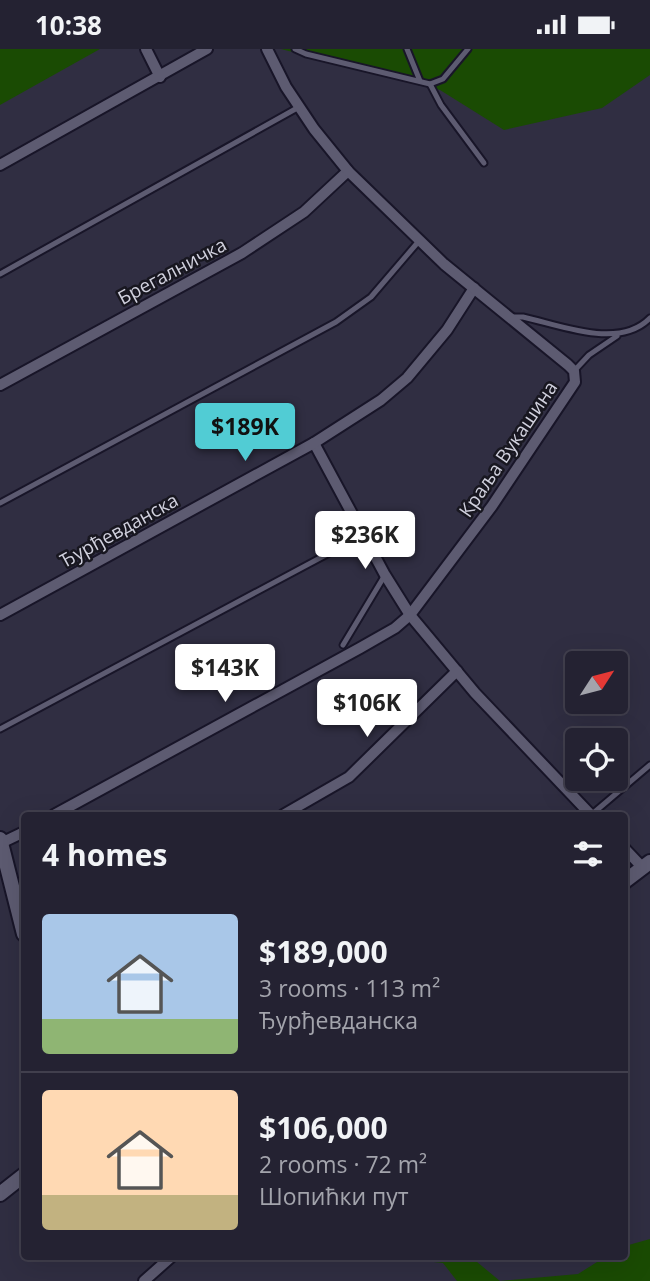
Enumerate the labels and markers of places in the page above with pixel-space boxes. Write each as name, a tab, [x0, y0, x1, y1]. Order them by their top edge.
pin: $189K	[196, 403, 294, 463]
pin: $236K	[316, 511, 414, 571]
pin: $143K	[176, 645, 274, 704]
pin: $106K	[318, 679, 416, 739]

